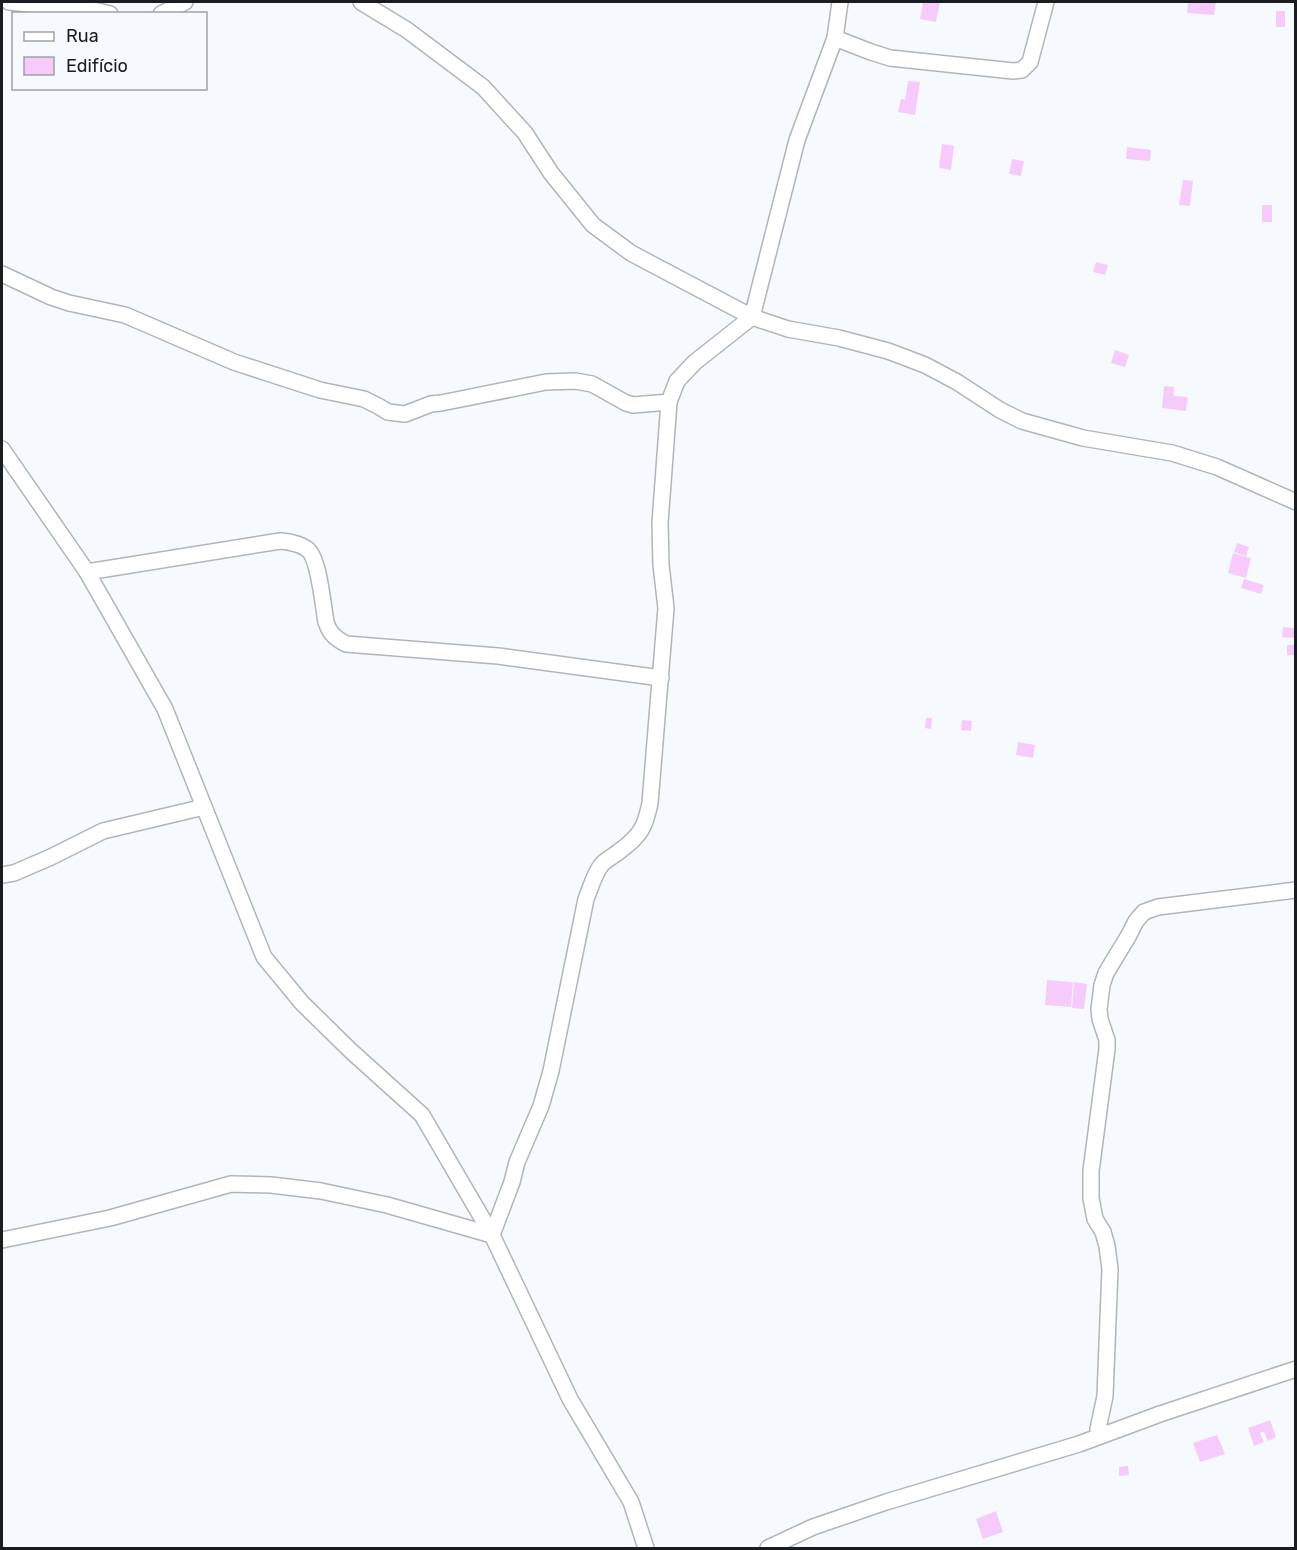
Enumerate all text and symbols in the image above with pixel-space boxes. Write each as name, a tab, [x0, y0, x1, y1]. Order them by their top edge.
legend	[12, 12, 207, 90]
text: Rua	[66, 25, 99, 47]
text: Edifício	[66, 55, 128, 77]

